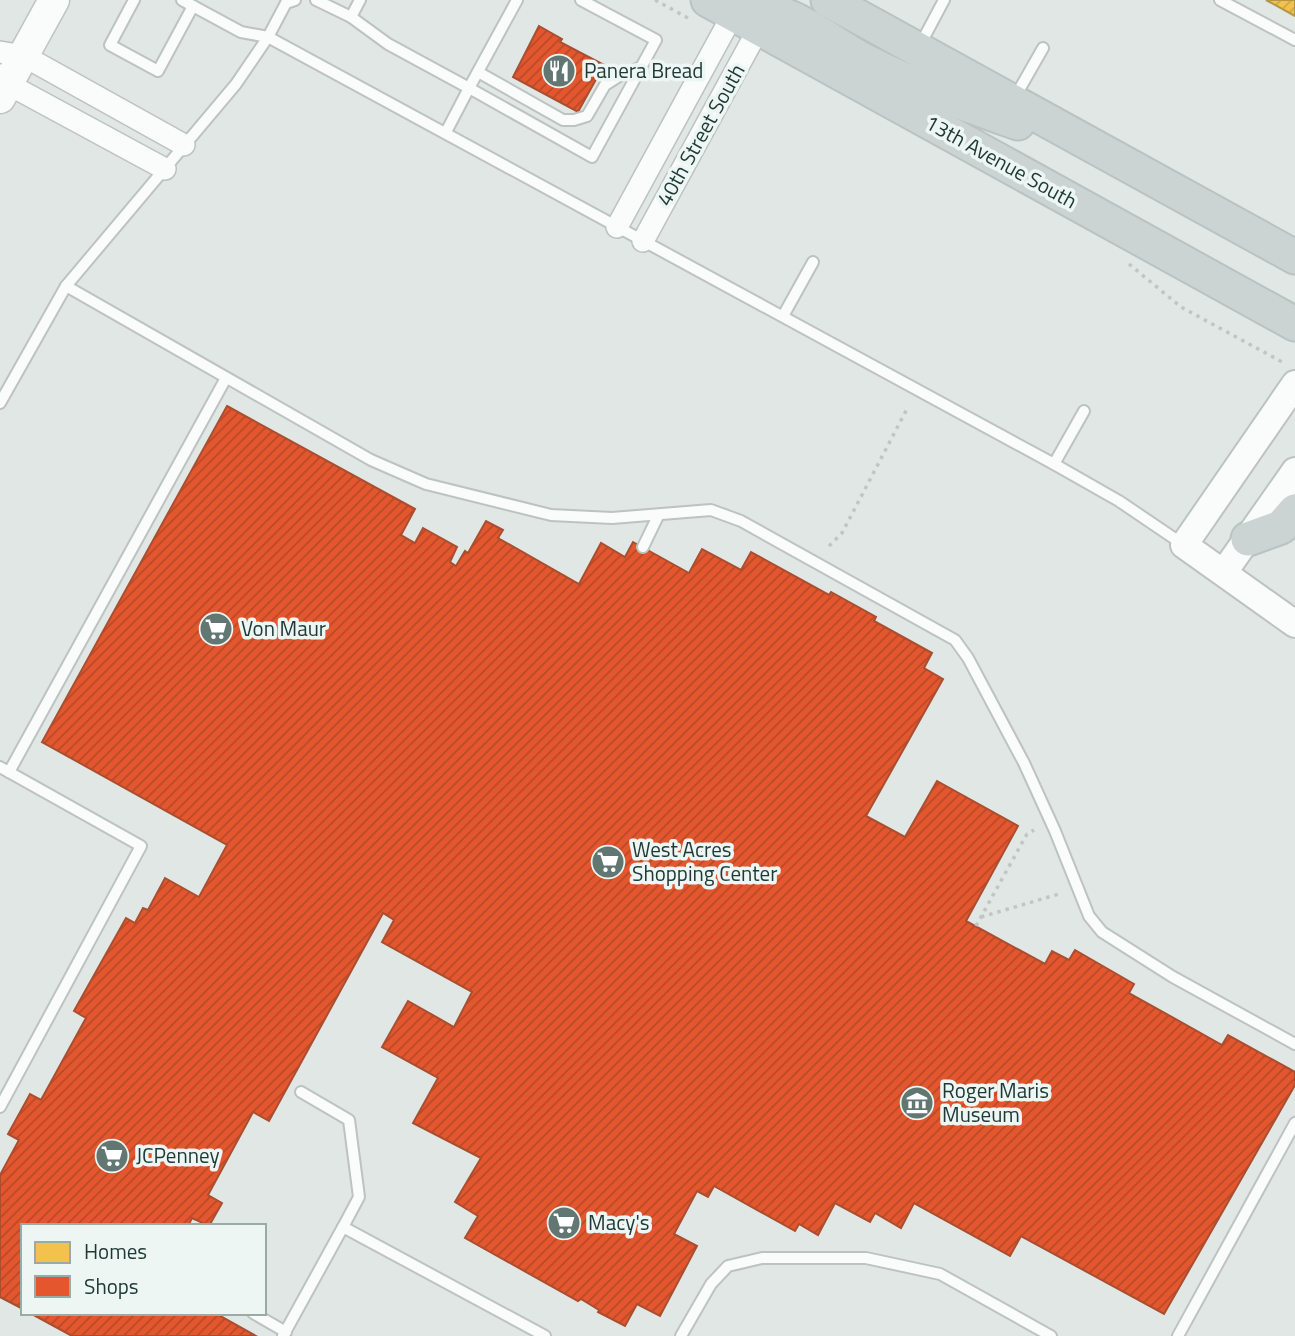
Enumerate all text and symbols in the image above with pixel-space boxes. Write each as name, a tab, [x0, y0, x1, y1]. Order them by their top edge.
restaurant icon: Panera Bread	[540, 52, 578, 90]
place label: Panera Bread	[584, 54, 703, 86]
street label: 40th Street South	[648, 58, 752, 211]
street label: 13th Avenue South	[920, 106, 1083, 216]
supermarket icon: Von Maur	[197, 610, 235, 648]
place label: Von Maur	[241, 612, 326, 644]
place label: West Acres Shopping Center	[632, 833, 777, 889]
supermarket icon: West Acres Shopping Center	[589, 843, 627, 881]
place label: Roger Maris Museum	[942, 1074, 1049, 1130]
museum icon: Roger Maris Museum	[898, 1084, 936, 1122]
supermarket icon: JCPenney	[93, 1137, 131, 1175]
place label: JCPenney	[136, 1139, 220, 1171]
supermarket icon: Macy's	[545, 1204, 583, 1242]
place label: Macy's	[588, 1206, 650, 1238]
legend	[21, 1224, 266, 1315]
text: Homes	[84, 1235, 147, 1267]
text: Shops	[84, 1270, 139, 1302]

